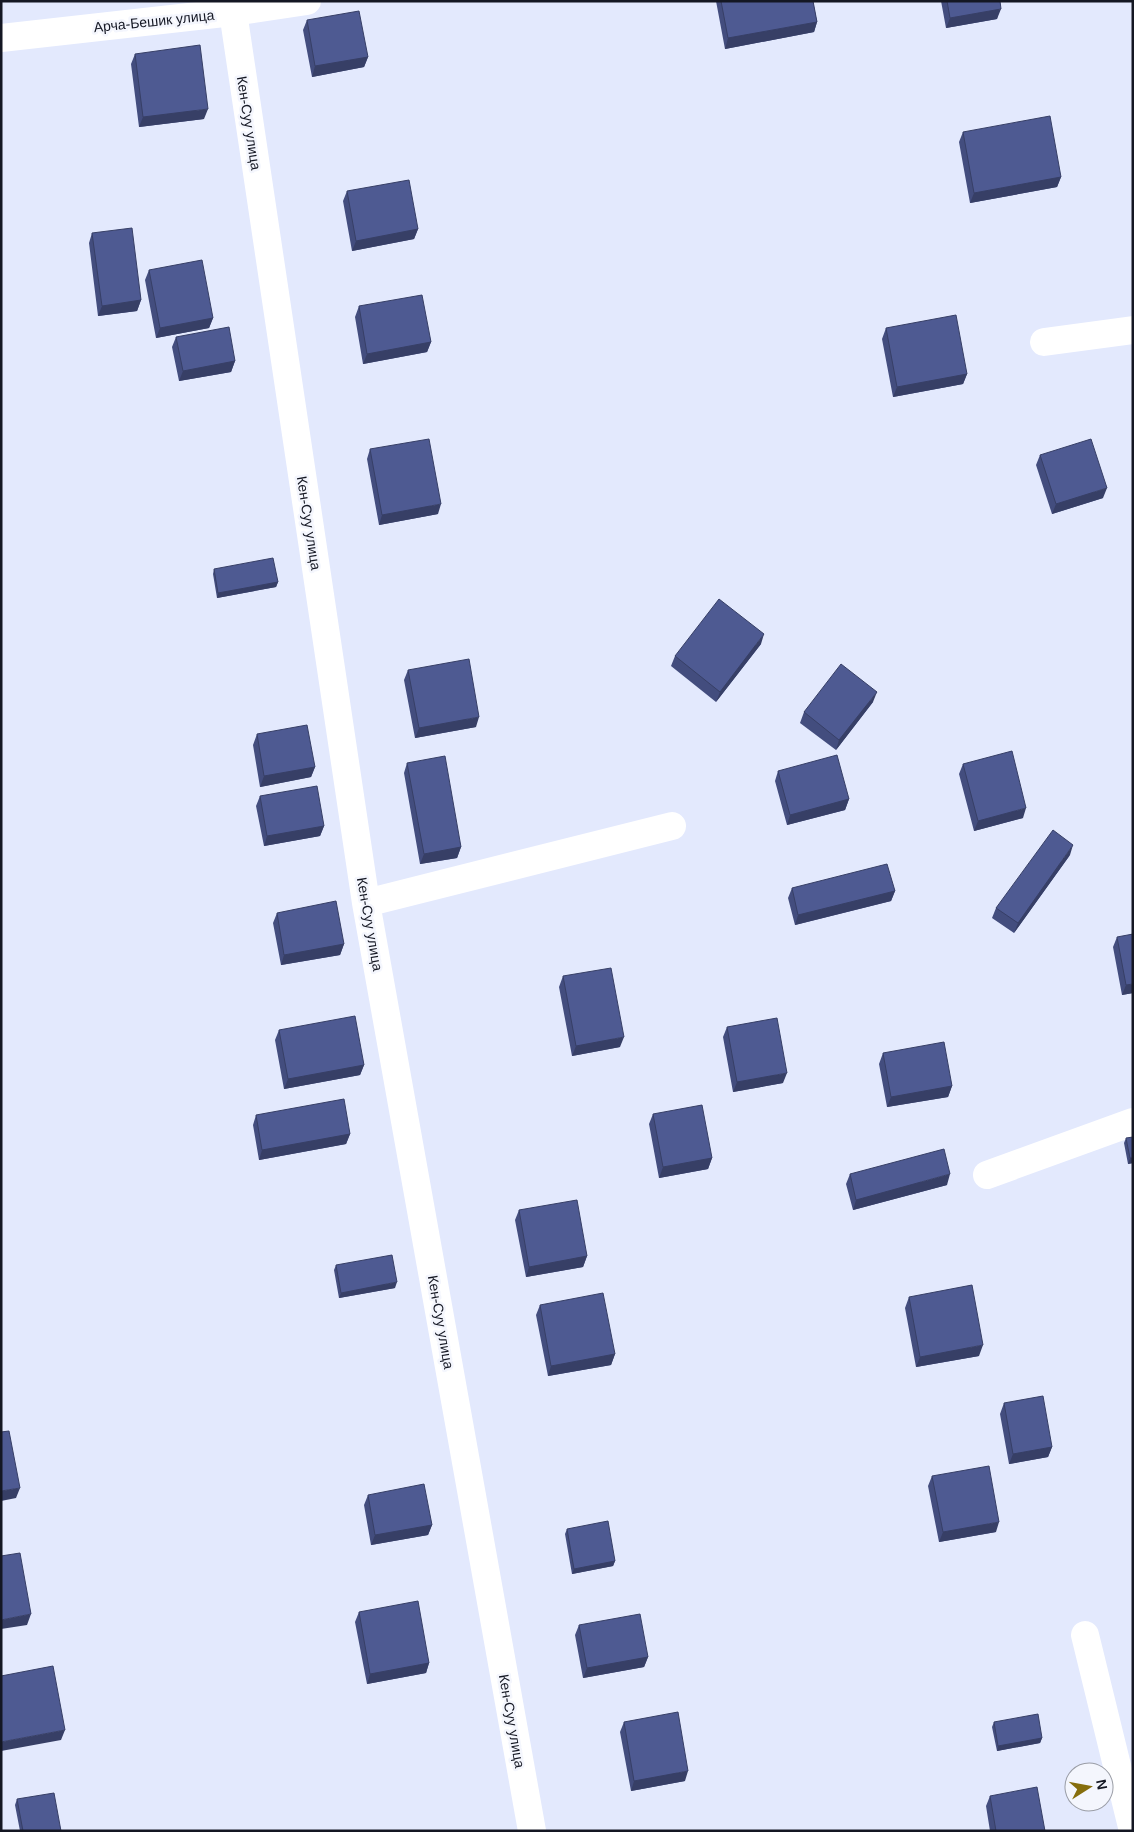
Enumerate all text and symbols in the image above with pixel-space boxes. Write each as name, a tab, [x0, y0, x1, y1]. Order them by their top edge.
street label: Арча-Бешик улица	[93, 7, 215, 35]
street label: Кен-Суу улица	[234, 75, 264, 171]
street label: Кен-Суу улица	[294, 475, 324, 571]
street label: Кен-Суу улица	[354, 876, 386, 972]
street label: Кен-Суу улица	[425, 1274, 457, 1370]
street label: Кен-Суу улица	[496, 1673, 528, 1769]
north arrow	[1064, 1762, 1114, 1812]
text: N	[1093, 1778, 1111, 1791]

